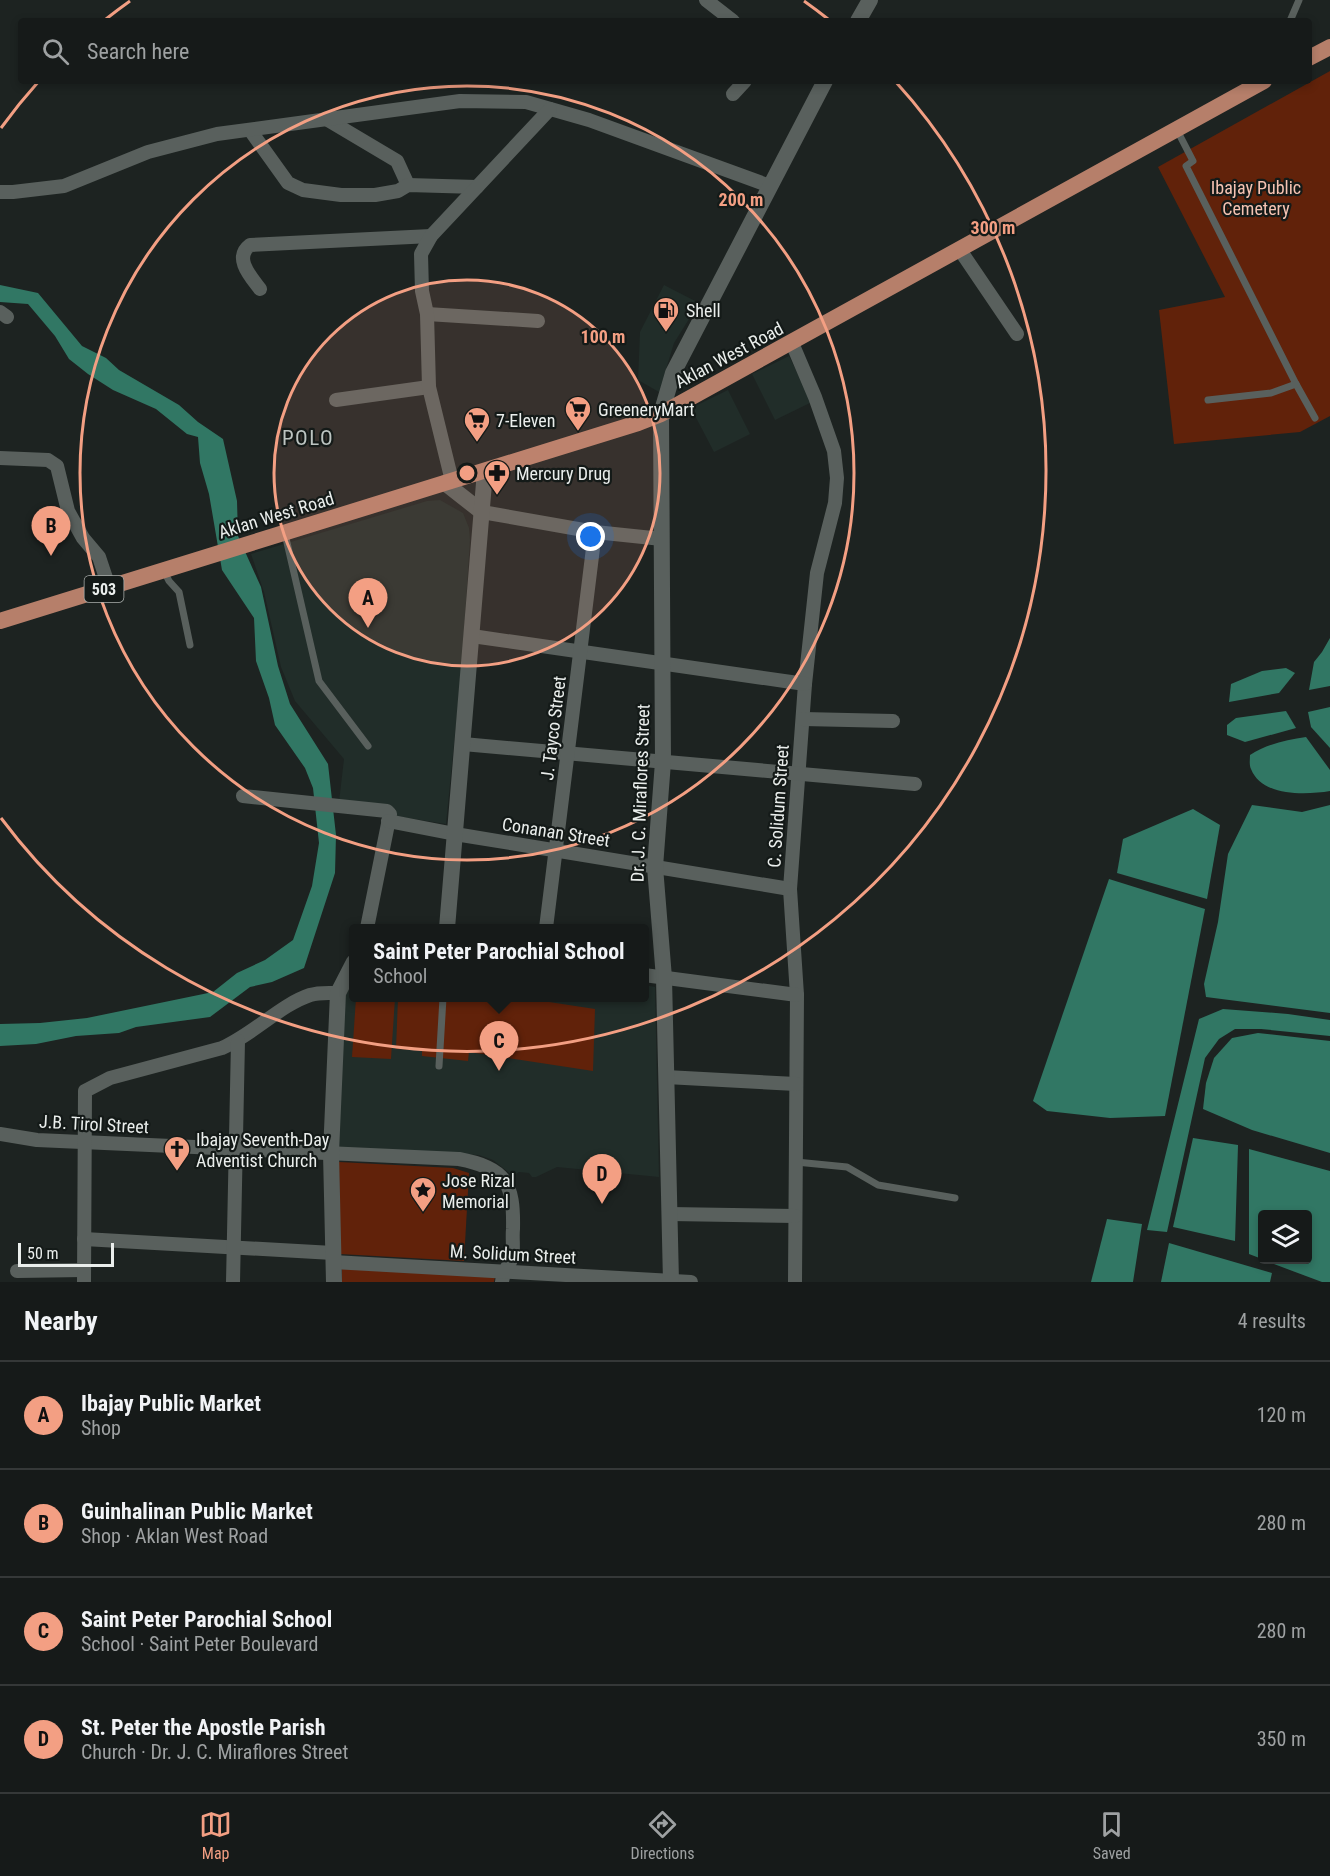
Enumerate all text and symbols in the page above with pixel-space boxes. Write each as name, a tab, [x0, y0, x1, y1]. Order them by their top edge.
search box	[18, 18, 1312, 84]
icon: search	[39, 35, 72, 68]
text: Search here	[87, 39, 189, 64]
park label: Ibajay Public Cemetery	[1211, 177, 1301, 219]
text: 200 m	[719, 189, 763, 210]
text: 300 m	[971, 217, 1015, 238]
fuel station icon: Shell	[651, 295, 681, 333]
place label: Shell	[686, 300, 721, 321]
street label: Aklan West Road	[671, 318, 787, 392]
text: 100 m	[581, 326, 625, 347]
supermarket icon: GreeneryMart	[563, 394, 593, 432]
place label: GreeneryMart	[598, 399, 695, 420]
supermarket icon: 7-Eleven	[462, 405, 492, 443]
place label: 7-Eleven	[496, 410, 556, 431]
district label: POLO	[282, 426, 334, 450]
pharmacy icon: Mercury Drug	[482, 458, 512, 496]
centre of rings	[457, 463, 477, 483]
place label: Mercury Drug	[516, 463, 611, 484]
street label: Aklan West Road	[216, 487, 336, 543]
pin: B	[32, 506, 70, 556]
your location	[576, 522, 605, 551]
road number: 503	[84, 576, 124, 602]
pin: A	[348, 578, 388, 628]
street label: J. Tayco Street	[536, 675, 570, 781]
street label: Dr. J. C. Miraflores Street	[626, 704, 654, 882]
street label: C. Solidum Street	[763, 744, 793, 868]
street label: Conanan Street	[501, 813, 611, 851]
popup	[349, 924, 649, 1002]
text: Saint Peter Parochial School	[373, 939, 625, 964]
text: School	[373, 964, 427, 988]
pin: C	[480, 1022, 518, 1071]
street label: J.B. Tirol Street	[38, 1111, 150, 1137]
place label: Ibajay Seventh-Day Adventist Church	[196, 1129, 330, 1171]
church icon: Ibajay Seventh-Day Adventist Church	[162, 1134, 192, 1172]
pin: D	[582, 1154, 622, 1204]
place label: Jose Rizal Memorial	[442, 1170, 515, 1212]
place icon: Jose Rizal Memorial	[408, 1175, 438, 1213]
map controls	[1258, 1210, 1312, 1264]
button: layers	[1258, 1210, 1312, 1264]
scale bar	[18, 1240, 114, 1268]
street label: M. Solidum Street	[449, 1240, 577, 1268]
text: 50 m	[27, 1244, 59, 1263]
text: Nearby	[24, 1306, 98, 1336]
text: 4 results	[1238, 1309, 1306, 1333]
text: Ibajay Public Market	[81, 1391, 261, 1416]
text: A	[38, 1403, 49, 1427]
text: 120 m	[1257, 1403, 1306, 1427]
text: Shop	[81, 1416, 121, 1440]
text: Guinhalinan Public Market	[81, 1499, 313, 1524]
text: B	[38, 1511, 49, 1535]
text: 280 m	[1257, 1511, 1306, 1535]
text: Shop · Aklan West Road	[81, 1524, 268, 1548]
text: Saint Peter Parochial School	[81, 1607, 332, 1632]
text: C	[38, 1619, 49, 1643]
text: 280 m	[1257, 1619, 1306, 1643]
text: School · Saint Peter Boulevard	[81, 1632, 318, 1656]
text: St. Peter the Apostle Parish	[81, 1715, 326, 1740]
text: D	[38, 1727, 49, 1751]
text: 350 m	[1257, 1727, 1306, 1751]
text: Church · Dr. J. C. Miraflores Street	[81, 1740, 348, 1764]
tab: Map	[199, 1808, 232, 1863]
tab: Directions	[631, 1808, 694, 1863]
tab: Saved	[1093, 1808, 1131, 1863]

